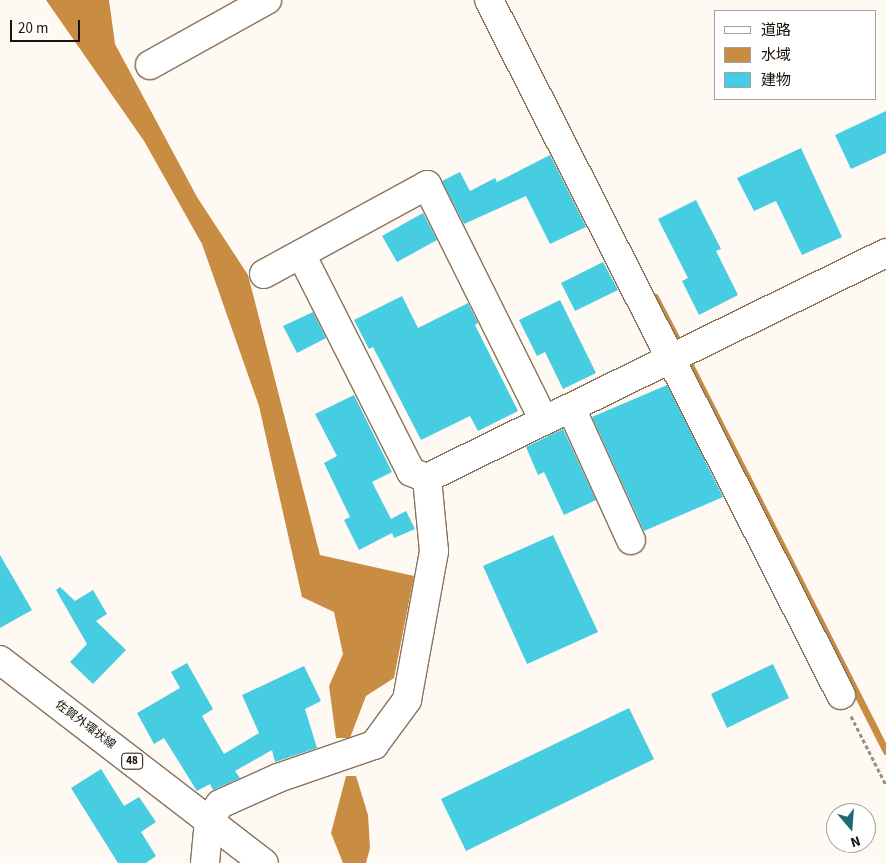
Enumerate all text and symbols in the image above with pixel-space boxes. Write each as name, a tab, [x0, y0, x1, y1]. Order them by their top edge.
scale bar	[12, 10, 82, 42]
legend	[714, 10, 876, 100]
text: 20 m	[18, 18, 48, 39]
text: 道路	[761, 20, 791, 41]
text: 水域	[761, 45, 791, 66]
text: 建物	[761, 70, 791, 91]
street label: 佐賀外環状線	[52, 698, 118, 752]
road number: 48	[121, 752, 143, 769]
north arrow	[826, 803, 876, 853]
text: N	[848, 830, 863, 852]

